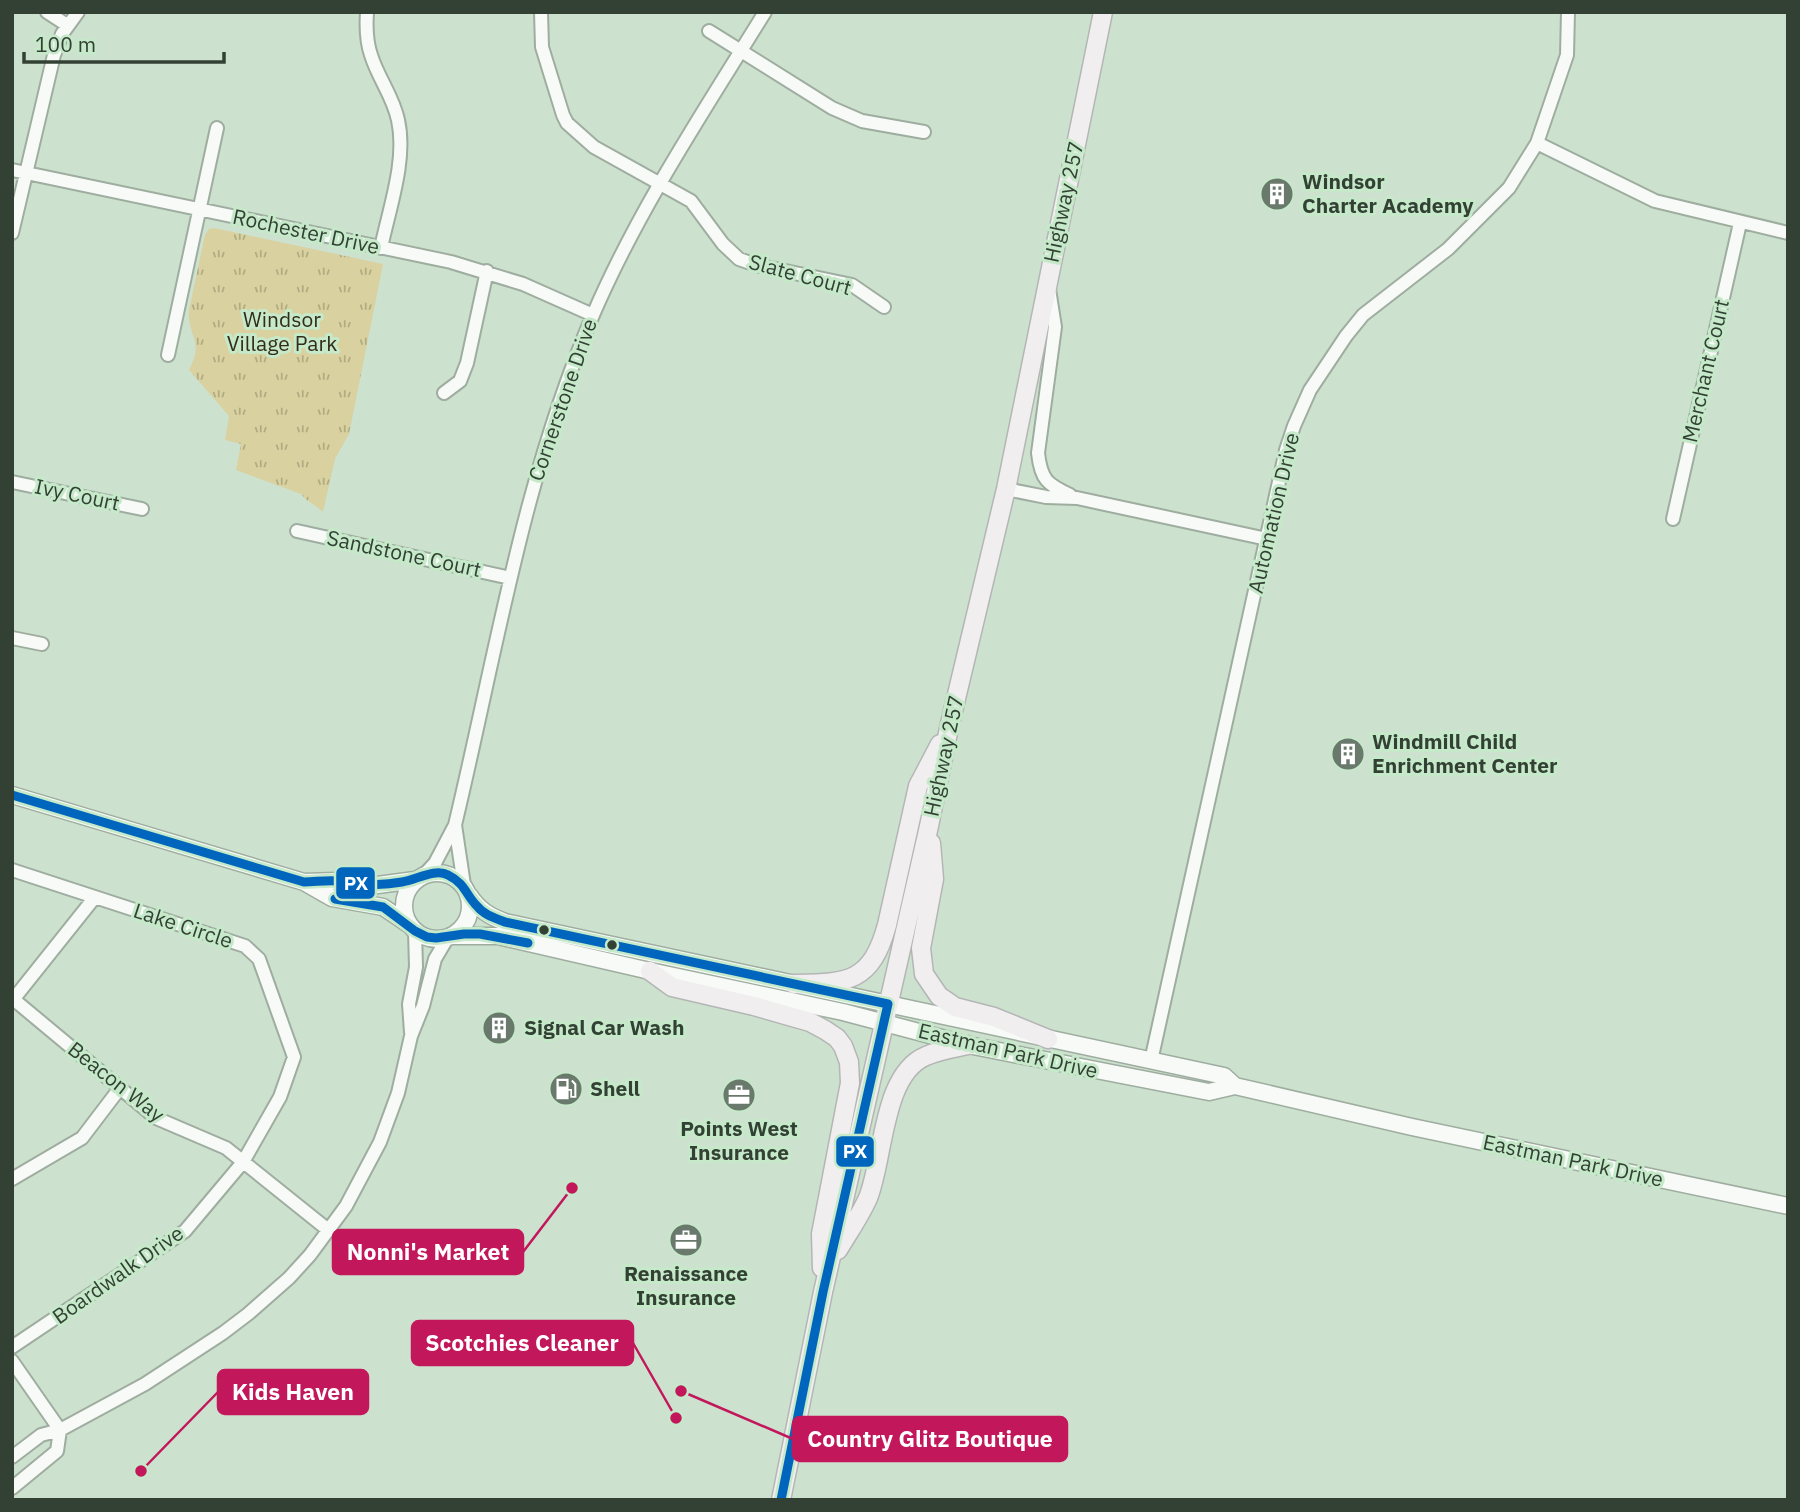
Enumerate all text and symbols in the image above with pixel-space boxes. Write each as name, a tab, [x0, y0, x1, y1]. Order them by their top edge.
scale bar	[24, 21, 224, 65]
text: 100 m	[35, 30, 96, 58]
street label: Highway 257	[1037, 139, 1090, 265]
place label: Windsor Charter Academy	[1302, 167, 1474, 219]
building icon: Windsor Charter Academy	[1258, 175, 1296, 213]
street label: Rochester Drive	[230, 202, 382, 260]
street label: Slate Court	[746, 247, 854, 301]
street label: Merchant Court	[1675, 296, 1735, 445]
park label: Windsor Village Park	[227, 305, 337, 357]
street label: Cornerstone Drive	[521, 315, 603, 485]
street label: Automation Drive	[1241, 430, 1305, 596]
street label: Ivy Court	[32, 471, 122, 517]
street label: Sandstone Court	[325, 523, 484, 583]
street label: Highway 257	[917, 693, 970, 819]
place label: Windmill Child Enrichment Center	[1372, 727, 1558, 779]
building icon: Windmill Child Enrichment Center	[1329, 735, 1367, 773]
line badge: PX	[335, 866, 376, 900]
text: PX	[344, 871, 369, 895]
street label: Lake Circle	[130, 896, 236, 954]
unlabelled marker	[537, 923, 551, 937]
unlabelled marker	[605, 938, 619, 952]
building icon: Signal Car Wash	[480, 1009, 518, 1047]
place label: Signal Car Wash	[524, 1013, 684, 1041]
street label: Eastman Park Drive	[916, 1016, 1101, 1084]
street label: Beacon Way	[62, 1035, 171, 1128]
fuel station icon: Shell	[547, 1070, 585, 1108]
place label: Shell	[590, 1074, 640, 1102]
office icon: Points West Insurance	[720, 1076, 758, 1114]
place label: Points West Insurance	[680, 1114, 798, 1166]
street label: Eastman Park Drive	[1481, 1127, 1666, 1193]
line badge: PX	[835, 1135, 875, 1168]
text: PX	[843, 1139, 868, 1163]
street label: Boardwalk Drive	[46, 1219, 189, 1330]
office icon: Renaissance Insurance	[667, 1221, 705, 1259]
callout: Nonni's Market	[333, 1230, 523, 1274]
text: Nonni's Market	[347, 1236, 509, 1266]
place label: Renaissance Insurance	[624, 1259, 748, 1311]
callout: Scotchies Cleaner	[412, 1321, 633, 1365]
text: Scotchies Cleaner	[425, 1327, 619, 1357]
callout: Kids Haven	[218, 1370, 368, 1414]
text: Kids Haven	[232, 1376, 354, 1406]
callout: Country Glitz Boutique	[793, 1417, 1067, 1461]
text: Country Glitz Boutique	[807, 1423, 1053, 1453]

